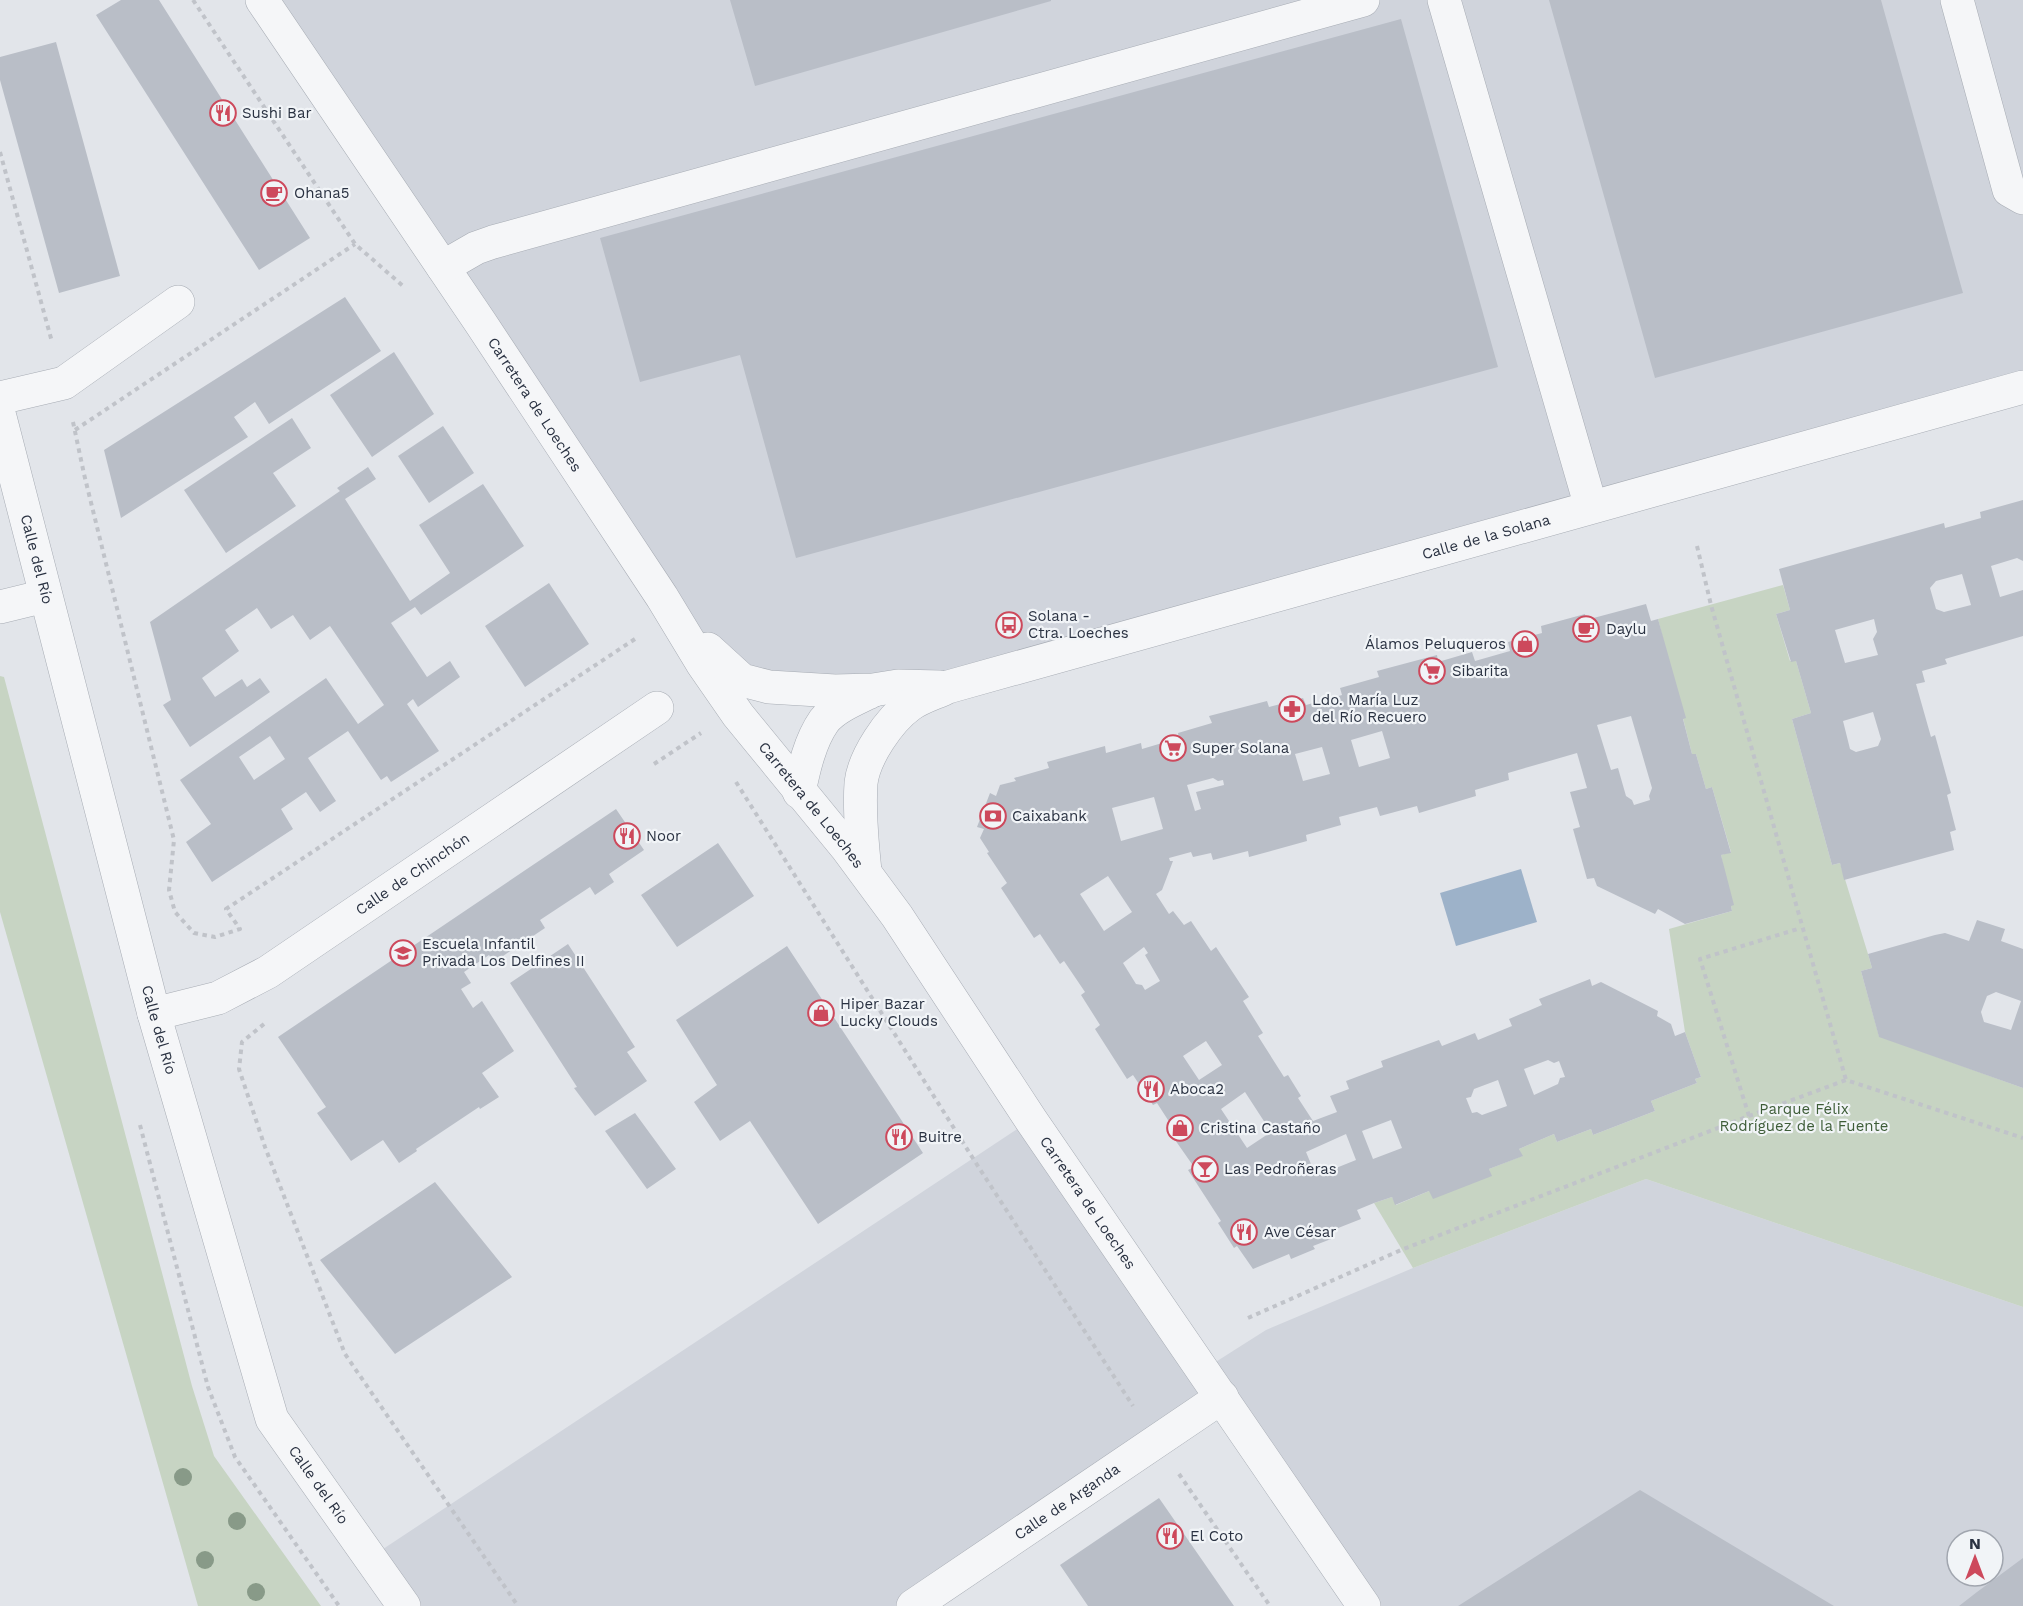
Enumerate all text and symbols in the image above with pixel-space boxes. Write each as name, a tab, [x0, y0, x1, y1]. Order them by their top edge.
restaurant icon: Sushi Bar	[208, 98, 238, 128]
place label: Sushi Bar	[242, 104, 312, 122]
cafe icon: Ohana5	[259, 178, 289, 208]
place label: Ohana5	[294, 184, 349, 202]
street label: Carretera de Loeches	[484, 334, 586, 475]
street label: Calle de la Solana	[1420, 510, 1553, 563]
street label: Calle del Río	[17, 513, 57, 606]
place label: Solana - Ctra. Loeches	[1028, 607, 1129, 642]
bus stop icon: Solana - Ctra. Loeches	[994, 610, 1024, 640]
cafe icon: Daylu	[1571, 614, 1601, 644]
place label: Daylu	[1606, 620, 1646, 638]
shop icon: Álamos Peluqueros	[1510, 629, 1540, 659]
place label: Álamos Peluqueros	[1365, 635, 1506, 653]
supermarket icon: Sibarita	[1417, 656, 1447, 686]
place label: Sibarita	[1452, 662, 1509, 680]
place label: Ldo. María Luz del Río Recuero	[1312, 691, 1427, 726]
pharmacy icon: Ldo. María Luz del Río Recuero	[1277, 694, 1307, 724]
supermarket icon: Super Solana	[1158, 733, 1188, 763]
street label: Carretera de Loeches	[755, 738, 868, 872]
place label: Super Solana	[1192, 739, 1290, 757]
bank icon: Caixabank	[978, 801, 1008, 831]
place label: Caixabank	[1012, 807, 1087, 825]
restaurant icon: Noor	[612, 821, 642, 851]
place label: Noor	[646, 827, 681, 845]
street label: Calle de Chinchón	[352, 829, 473, 919]
place label: Escuela Infantil Privada Los Delfines II	[422, 935, 585, 970]
school or university icon: Escuela Infantil Privada Los Delfines II	[388, 938, 418, 968]
street label: Calle del Río	[138, 983, 180, 1076]
place label: Hiper Bazar Lucky Clouds	[840, 995, 938, 1030]
shop icon: Hiper Bazar Lucky Clouds	[806, 998, 836, 1028]
restaurant icon: Aboca2	[1136, 1074, 1166, 1104]
place label: Aboca2	[1170, 1080, 1224, 1098]
park label: Parque Félix Rodríguez de la Fuente	[1720, 1100, 1888, 1135]
shop icon: Cristina Castaño	[1165, 1113, 1195, 1143]
place label: Cristina Castaño	[1200, 1119, 1321, 1137]
restaurant icon: Buitre	[884, 1122, 914, 1152]
place label: Buitre	[918, 1128, 962, 1146]
street label: Carretera de Loeches	[1036, 1133, 1140, 1273]
bar icon: Las Pedroñeras	[1190, 1154, 1220, 1184]
place label: Las Pedroñeras	[1224, 1160, 1337, 1178]
restaurant icon: Ave César	[1229, 1217, 1259, 1247]
place label: Ave César	[1264, 1223, 1336, 1241]
street label: Calle del Río	[285, 1442, 352, 1528]
street label: Calle de Arganda	[1011, 1459, 1124, 1544]
restaurant icon: El Coto	[1155, 1521, 1185, 1551]
place label: El Coto	[1190, 1527, 1243, 1545]
north arrow	[1945, 1528, 2005, 1588]
text: N	[1969, 1534, 1981, 1553]

